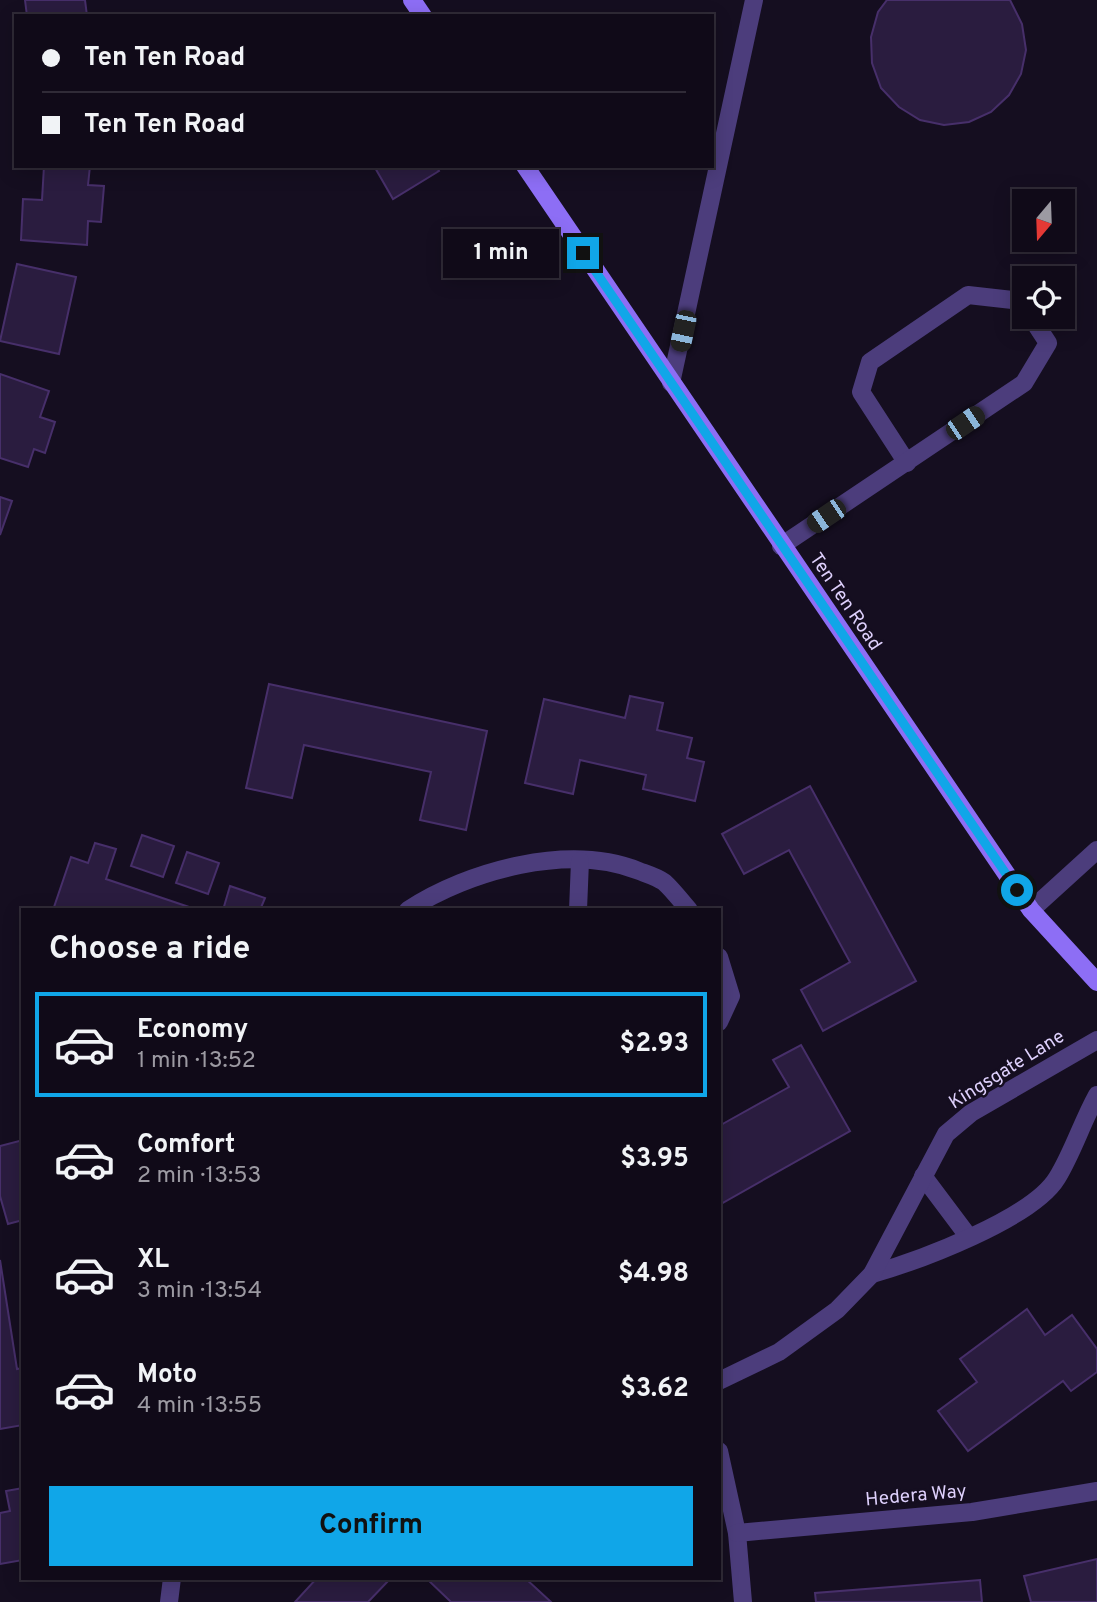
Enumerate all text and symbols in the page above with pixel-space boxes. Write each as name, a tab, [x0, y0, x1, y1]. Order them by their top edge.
text: Ten Ten Road	[84, 42, 245, 75]
text: Ten Ten Road	[84, 109, 245, 142]
north arrow	[1012, 189, 1074, 252]
map controls	[1012, 189, 1075, 329]
callout: 1 min	[443, 229, 558, 278]
route end	[567, 237, 599, 269]
text: 1 min	[473, 239, 529, 268]
button: locate	[1012, 266, 1075, 329]
car	[669, 308, 698, 354]
car	[942, 403, 989, 443]
car	[803, 496, 850, 536]
street label: Ten Ten Road	[803, 548, 887, 656]
route start	[1001, 874, 1033, 906]
text: Choose a ride	[49, 930, 250, 970]
icon: car	[53, 1013, 116, 1076]
text: Economy	[137, 1014, 248, 1047]
street label: Kingsgate Lane	[945, 1025, 1069, 1115]
text: $2.93	[620, 1028, 689, 1061]
text: 1 min · 13:52	[137, 1047, 256, 1076]
icon: car	[53, 1128, 116, 1191]
text: Comfort	[137, 1129, 235, 1162]
text: $3.95	[620, 1143, 689, 1176]
text: 2 min · 13:53	[137, 1162, 261, 1191]
icon: car	[53, 1243, 116, 1306]
text: XL	[137, 1244, 169, 1277]
text: $4.98	[618, 1258, 689, 1291]
text: 3 min · 13:54	[137, 1277, 262, 1306]
icon: car	[53, 1358, 116, 1421]
text: Moto	[137, 1359, 197, 1392]
text: $3.62	[620, 1373, 689, 1406]
text: 4 min · 13:55	[137, 1392, 262, 1421]
street label: Hedera Way	[864, 1480, 968, 1512]
button: Confirm	[49, 1486, 693, 1566]

